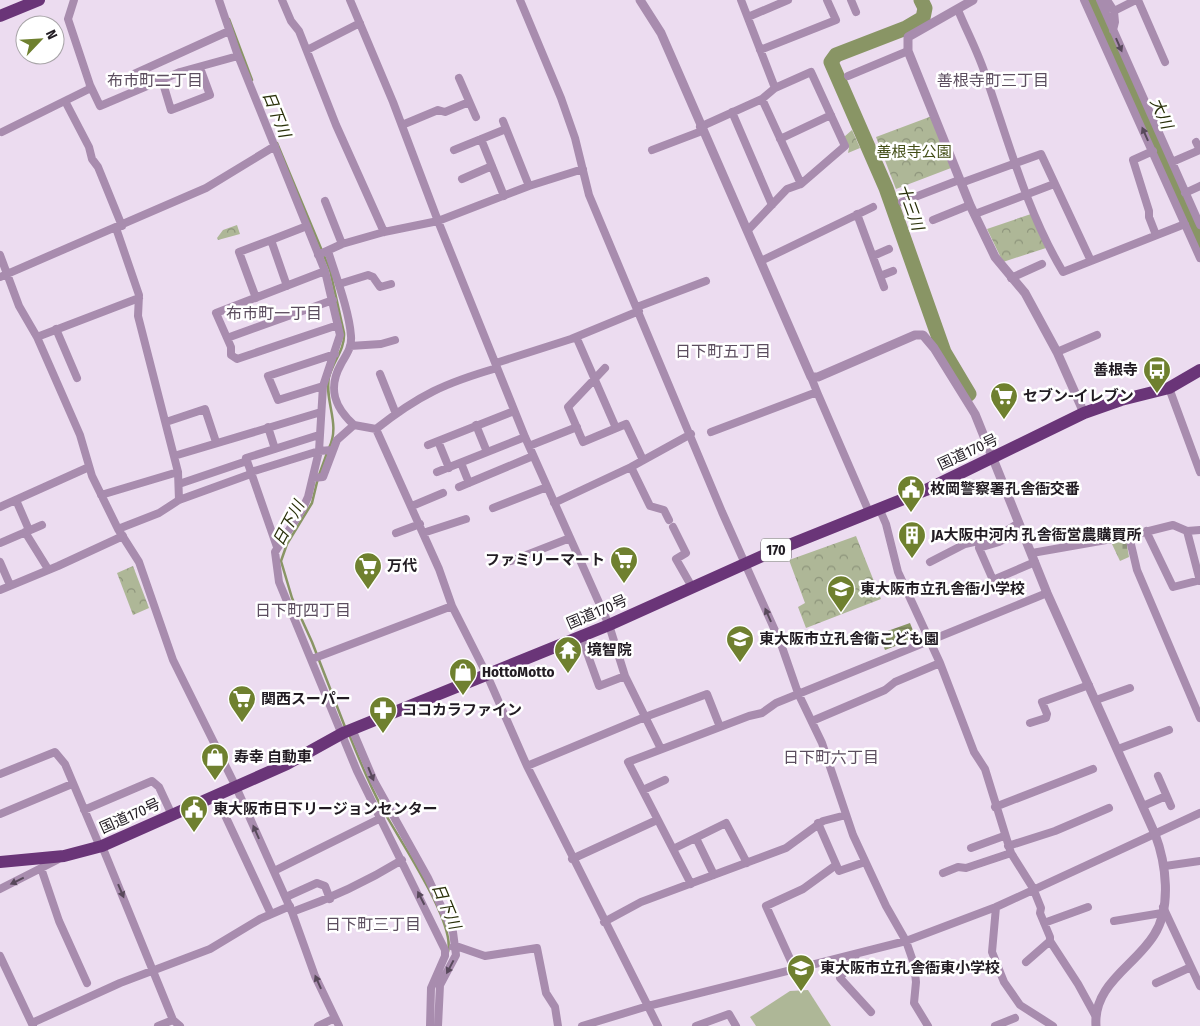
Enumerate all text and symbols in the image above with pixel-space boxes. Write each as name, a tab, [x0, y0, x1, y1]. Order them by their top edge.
north arrow	[15, 15, 65, 65]
text: N	[42, 27, 61, 42]
one-way arrow	[1116, 38, 1124, 52]
district label: 布市町二丁目	[107, 71, 203, 90]
district label: 善根寺町三丁目	[937, 71, 1049, 90]
water label: 日下川	[259, 88, 295, 142]
water label: 大川	[1146, 95, 1178, 134]
one-way arrow	[1140, 127, 1148, 141]
park label: 善根寺公園	[876, 143, 952, 161]
water label: 十三川	[893, 181, 928, 235]
district label: 布市町一丁目	[226, 304, 322, 323]
district label: 日下町五丁目	[675, 342, 771, 361]
bus stop icon: 善根寺	[1142, 355, 1172, 394]
place label: 善根寺	[1093, 361, 1138, 379]
supermarket icon: セブン-イレブン	[989, 381, 1019, 420]
place label: セブン-イレブン	[1023, 387, 1134, 405]
street label: 国道170号	[935, 430, 1001, 474]
public building icon: 枚岡警察署孔舎衙交番	[896, 474, 926, 513]
place label: 枚岡警察署孔舎衙交番	[930, 480, 1080, 498]
water label: 日下川	[269, 496, 309, 549]
building icon: JA大阪中河内 孔舎衙営農購買所	[897, 520, 927, 559]
place label: JA大阪中河内 孔舎衙営農購買所	[930, 526, 1142, 544]
road number: 170	[761, 538, 791, 562]
supermarket icon: ファミリーマート	[609, 545, 639, 584]
supermarket icon: 万代	[353, 551, 383, 590]
place label: ファミリーマート	[485, 551, 605, 569]
place label: 万代	[387, 557, 417, 575]
school or university icon: 東大阪市立孔舎衙小学校	[826, 574, 856, 613]
place label: 東大阪市立孔舎衙小学校	[860, 580, 1025, 598]
street label: 国道170号	[564, 591, 630, 633]
district label: 日下町四丁目	[255, 601, 351, 620]
one-way arrow	[764, 608, 772, 622]
school or university icon: 東大阪市立孔舎衛こども園	[725, 624, 755, 663]
place label: 東大阪市立孔舎衛こども園	[759, 630, 939, 648]
temple icon: 境智院	[553, 635, 583, 674]
place label: 境智院	[587, 641, 632, 659]
shop icon: HottoMotto	[448, 657, 478, 696]
place label: HottoMotto	[482, 663, 554, 681]
supermarket icon: 関西スーパー	[227, 684, 257, 723]
place label: 関西スーパー	[261, 690, 351, 708]
pharmacy icon: ココカラファイン	[368, 695, 398, 734]
place label: ココカラファイン	[402, 701, 522, 719]
shop icon: 寿幸 自動車	[200, 742, 230, 781]
place label: 寿幸 自動車	[234, 748, 312, 766]
district label: 日下町六丁目	[783, 748, 879, 767]
one-way arrow	[367, 767, 375, 782]
public building icon: 東大阪市日下リージョンセンター	[179, 794, 209, 833]
street label: 国道170号	[97, 795, 163, 837]
place label: 東大阪市日下リージョンセンター	[213, 800, 438, 818]
one-way arrow	[252, 825, 260, 839]
one-way arrow	[9, 877, 24, 885]
water label: 日下川	[428, 880, 465, 934]
one-way arrow	[117, 884, 125, 899]
one-way arrow	[417, 891, 425, 905]
district label: 日下町三丁目	[325, 915, 421, 934]
school or university icon: 東大阪市立孔舎衙東小学校	[786, 953, 816, 992]
place label: 東大阪市立孔舎衙東小学校	[820, 959, 1000, 977]
one-way arrow	[445, 960, 454, 974]
one-way arrow	[314, 975, 322, 989]

